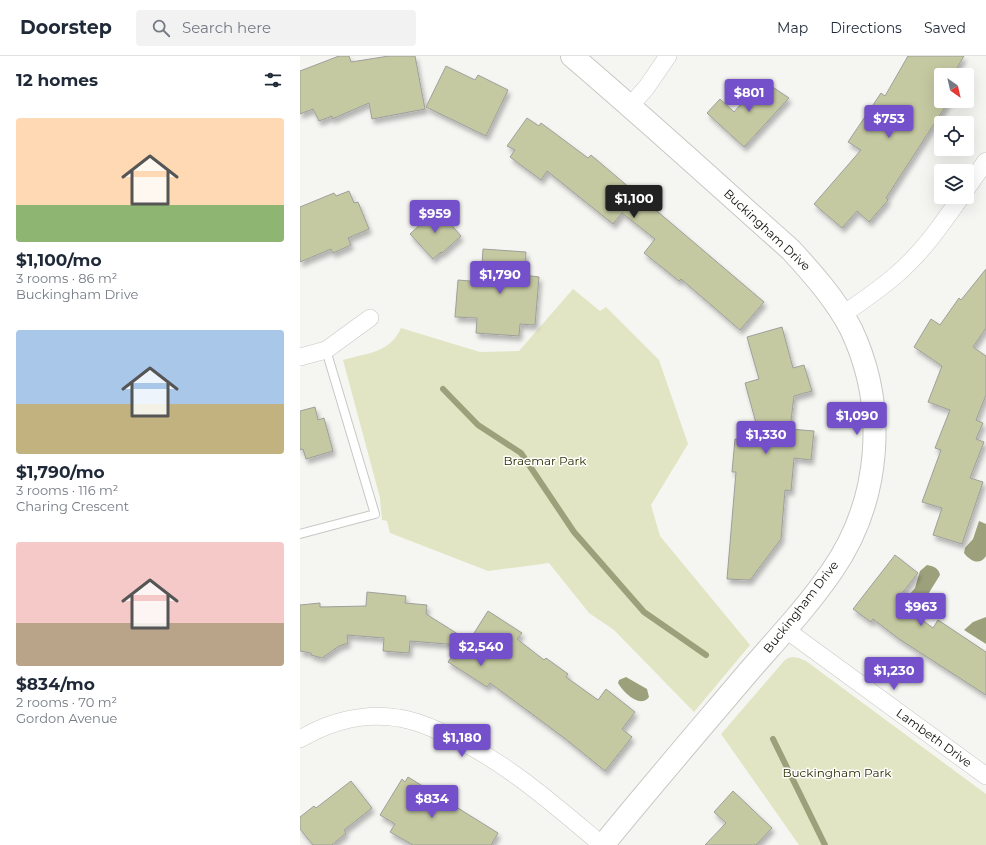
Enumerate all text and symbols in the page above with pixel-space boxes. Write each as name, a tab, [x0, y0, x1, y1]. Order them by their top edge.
search box	[136, 10, 416, 46]
text: Doorstep	[20, 16, 112, 39]
icon: search	[150, 17, 172, 39]
text: Search here	[182, 18, 271, 37]
text: Map	[777, 19, 808, 37]
text: Directions	[830, 19, 902, 37]
text: Saved	[924, 19, 966, 37]
north arrow	[934, 68, 974, 108]
map controls	[934, 68, 974, 204]
icon: filters	[262, 69, 284, 91]
text: 12 homes	[16, 70, 98, 90]
pin: $801	[725, 79, 773, 113]
text: $801	[734, 84, 764, 100]
pin: $753	[865, 105, 913, 139]
text: $753	[873, 110, 905, 126]
button: locate	[934, 116, 974, 156]
icon: home	[114, 144, 186, 216]
button: layers	[934, 164, 974, 204]
pin: $1,100	[601, 185, 667, 219]
street label: Buckingham Drive	[721, 186, 814, 274]
text: $1,100	[614, 190, 654, 206]
pin: $959	[411, 200, 459, 234]
text: $959	[419, 205, 451, 221]
text: $1,100/mo	[16, 250, 102, 270]
pin: $1,790	[467, 261, 533, 295]
text: $1,790	[479, 266, 521, 282]
text: 3 rooms · 86 m²	[16, 270, 117, 286]
text: Buckingham Drive	[16, 286, 138, 302]
icon: home	[114, 356, 186, 428]
pin: $1,090	[824, 402, 890, 436]
text: $1,090	[836, 407, 878, 423]
pin: $1,330	[733, 421, 799, 455]
text: $1,330	[746, 426, 786, 442]
park label: Braemar Park	[504, 453, 587, 468]
text: $1,790/mo	[16, 462, 105, 482]
text: 3 rooms · 116 m²	[16, 482, 118, 498]
text: Charing Crescent	[16, 498, 129, 514]
street label: Buckingham Drive	[760, 558, 841, 656]
icon: home	[114, 568, 186, 640]
pin: $963	[897, 593, 945, 627]
text: $963	[905, 598, 937, 614]
pin: $2,540	[448, 633, 514, 667]
text: $2,540	[458, 638, 504, 654]
pin: $1,230	[861, 657, 927, 691]
text: $1,230	[874, 662, 915, 678]
text: $834/mo	[16, 674, 95, 694]
text: 2 rooms · 70 m²	[16, 694, 117, 710]
street label: Lambeth Drive	[894, 705, 975, 770]
text: Gordon Avenue	[16, 710, 117, 726]
pin: $1,180	[429, 724, 495, 758]
text: $1,180	[443, 729, 481, 745]
park label: Buckingham Park	[783, 765, 892, 780]
pin: $834	[408, 785, 456, 819]
text: $834	[415, 790, 449, 806]

